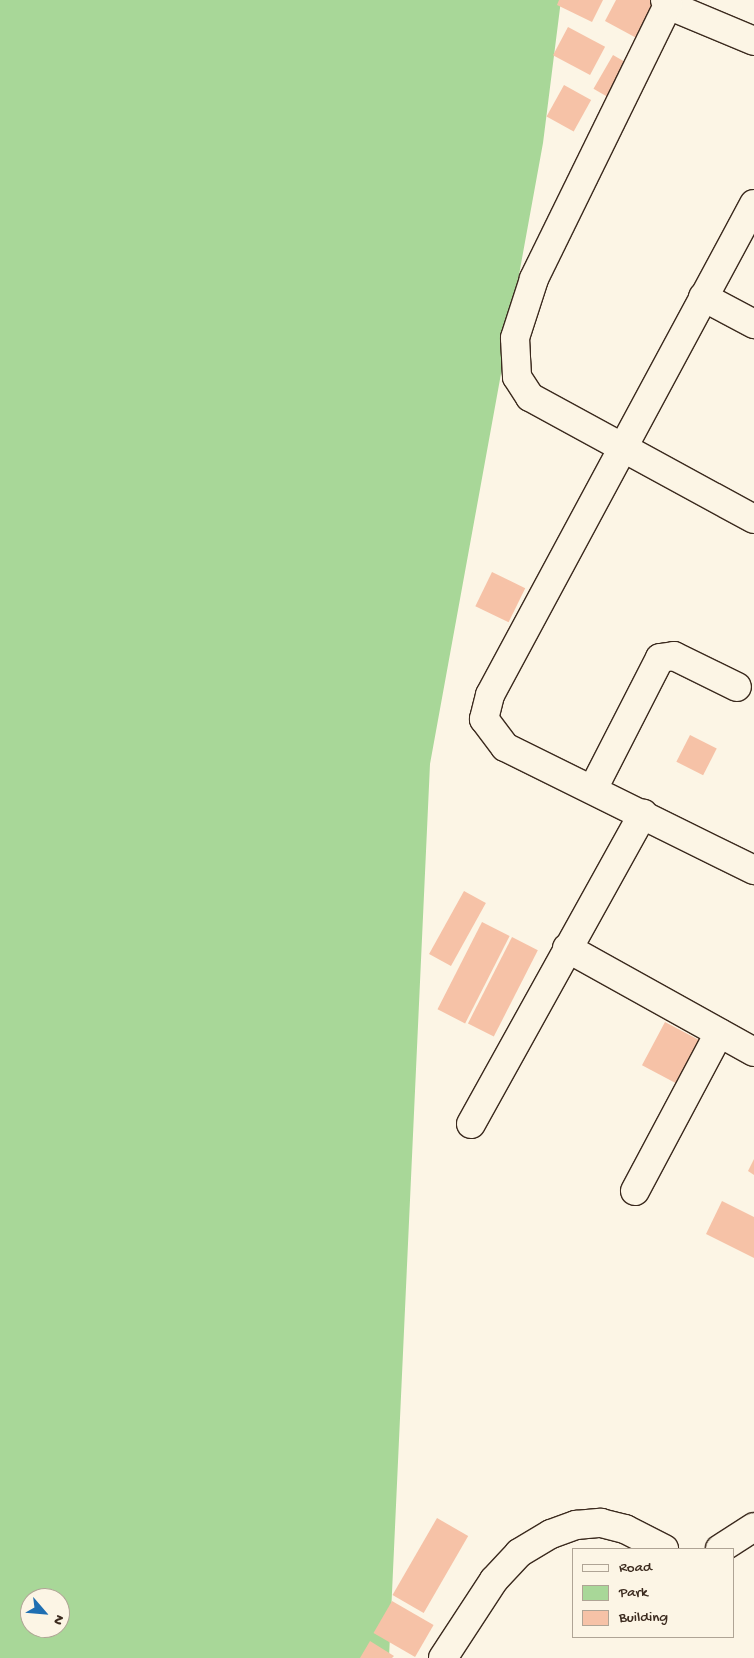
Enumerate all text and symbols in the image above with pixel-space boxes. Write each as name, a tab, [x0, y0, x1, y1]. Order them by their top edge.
legend	[572, 1548, 734, 1638]
text: Road	[619, 1559, 652, 1577]
text: Park	[619, 1584, 648, 1602]
north arrow	[20, 1588, 70, 1638]
text: Building	[619, 1609, 668, 1627]
text: N	[48, 1612, 68, 1628]

